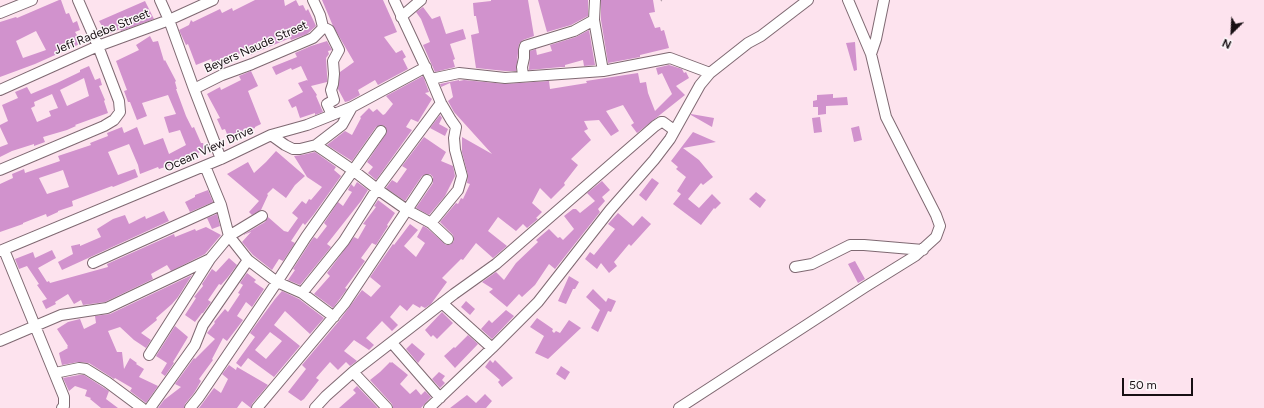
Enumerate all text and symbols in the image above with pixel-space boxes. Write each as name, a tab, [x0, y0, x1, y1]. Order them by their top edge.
street label: Jeff Radebe Street	[52, 6, 152, 58]
north arrow	[1212, 12, 1252, 52]
street label: Beyers Naude Street	[202, 18, 310, 76]
text: N	[1220, 36, 1233, 51]
street label: Ocean View Drive	[162, 123, 256, 175]
scale bar	[1124, 370, 1195, 396]
text: 50 m	[1129, 378, 1157, 392]

